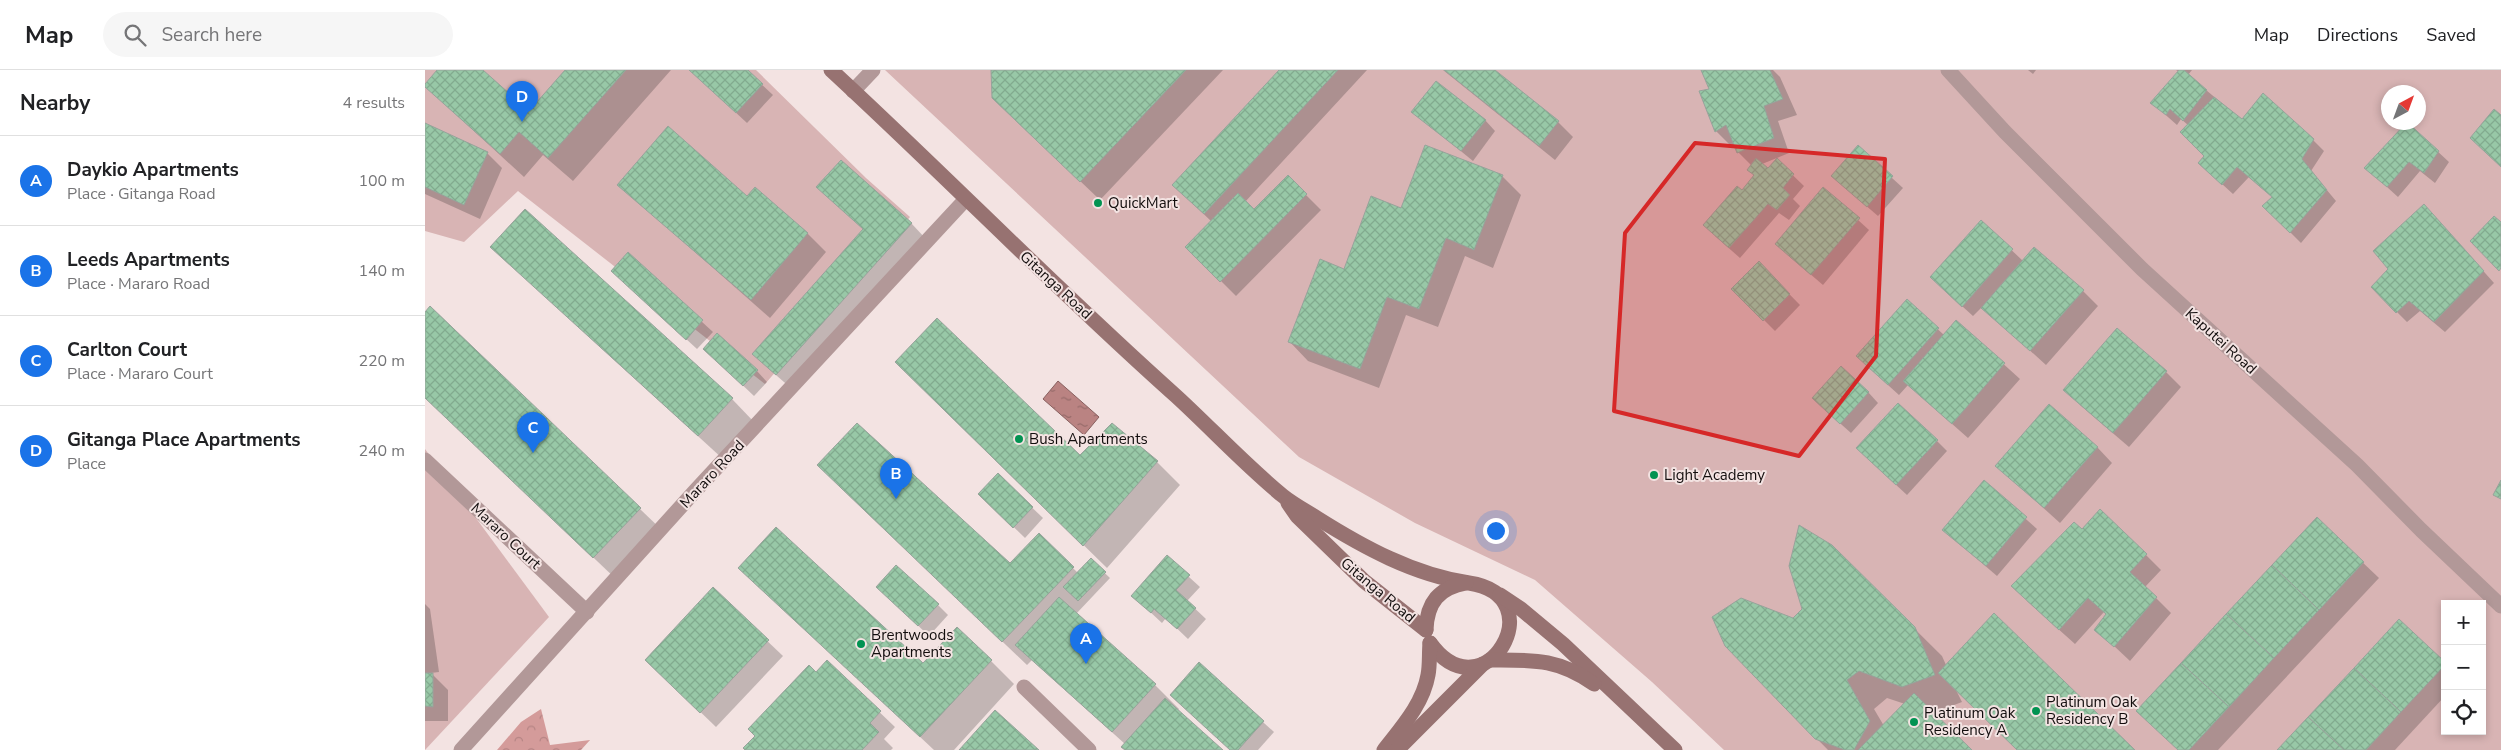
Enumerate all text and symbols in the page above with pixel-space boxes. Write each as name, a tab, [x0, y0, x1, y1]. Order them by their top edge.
search box	[103, 12, 453, 57]
text: Map	[25, 19, 73, 51]
icon: search	[121, 21, 149, 49]
text: Search here	[161, 22, 262, 48]
text: Map	[2254, 23, 2289, 47]
text: Directions	[2317, 23, 2398, 47]
text: Saved	[2426, 23, 2476, 47]
pin: D	[506, 81, 538, 122]
north arrow	[2381, 85, 2426, 130]
text: Nearby	[20, 89, 90, 117]
text: 4 results	[343, 92, 405, 114]
text: Daykio Apartments	[67, 157, 239, 183]
text: A	[30, 170, 42, 192]
text: 100 m	[358, 170, 405, 192]
text: Place · Gitanga Road	[67, 183, 216, 205]
place label: QuickMart	[1108, 193, 1178, 213]
marker: QuickMart	[1092, 197, 1104, 209]
street label: Gitanga Road	[1016, 246, 1096, 324]
text: Leeds Apartments	[67, 247, 230, 273]
text: B	[30, 260, 42, 282]
text: 140 m	[358, 260, 405, 282]
text: Place · Mararo Road	[67, 273, 210, 295]
street label: Kaputei Road	[2181, 303, 2261, 379]
text: Carlton Court	[67, 337, 187, 363]
text: C	[31, 350, 41, 372]
text: 220 m	[358, 350, 405, 372]
text: Place · Mararo Court	[67, 363, 213, 385]
pin: C	[517, 412, 549, 453]
text: Gitanga Place Apartments	[67, 427, 301, 453]
place label: Bush Apartments	[1029, 429, 1148, 449]
marker: Bush Apartments	[1013, 433, 1025, 445]
street label: Mararo Road	[675, 436, 749, 512]
text: D	[30, 440, 42, 462]
text: 240 m	[358, 440, 405, 462]
text: Place	[67, 453, 106, 475]
pin: B	[880, 458, 912, 499]
place label: Light Academy	[1664, 465, 1765, 485]
marker: Light Academy	[1648, 469, 1660, 481]
street label: Mararo Court	[467, 498, 546, 574]
your location	[1483, 518, 1509, 544]
street label: Gitanga Road	[1336, 553, 1420, 627]
map controls	[2441, 600, 2486, 735]
button: +	[2441, 600, 2486, 645]
pin: A	[1070, 623, 1102, 664]
place label: Brentwoods Apartments	[871, 625, 953, 662]
marker: Brentwoods Apartments	[855, 638, 867, 650]
button: −	[2441, 645, 2486, 690]
button: locate	[2441, 690, 2486, 735]
place label: Platinum Oak Residency B	[2046, 692, 2138, 729]
place label: Platinum Oak Residency A	[1924, 703, 2016, 740]
marker: Platinum Oak Residency B	[2030, 705, 2042, 717]
marker: Platinum Oak Residency A	[1908, 716, 1920, 728]

